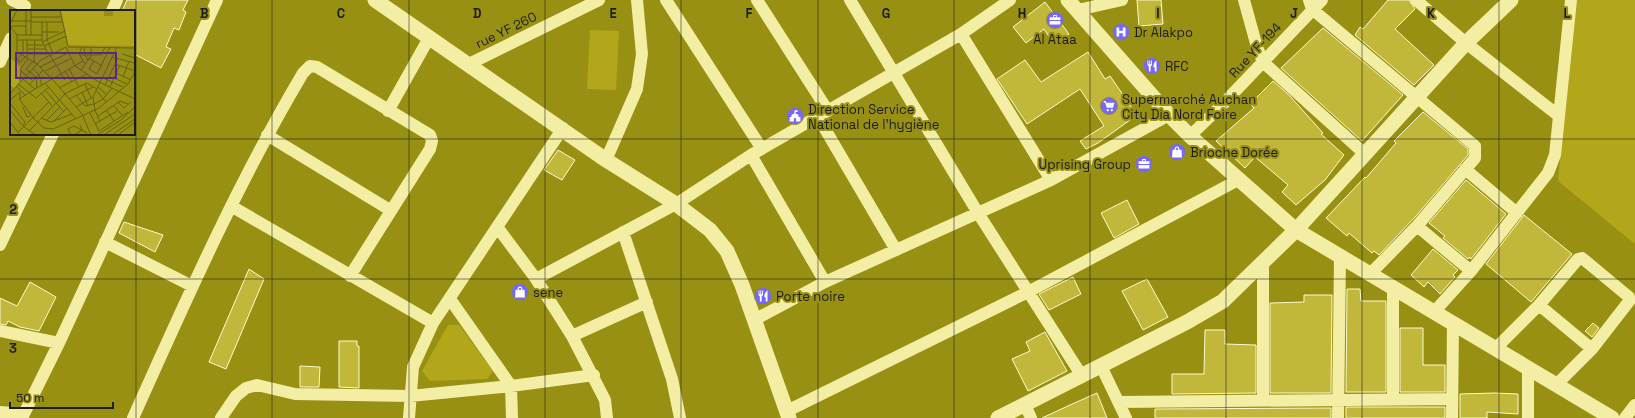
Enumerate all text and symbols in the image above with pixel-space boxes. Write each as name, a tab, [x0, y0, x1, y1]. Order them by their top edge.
text: B	[200, 5, 209, 22]
text: C	[337, 5, 345, 22]
text: D	[473, 5, 482, 22]
text: E	[609, 5, 617, 22]
text: F	[746, 5, 753, 22]
text: G	[882, 5, 890, 22]
text: H	[1018, 5, 1026, 22]
text: I	[1156, 5, 1160, 22]
text: J	[1290, 5, 1298, 22]
text: K	[1427, 5, 1436, 22]
text: L	[1563, 5, 1571, 22]
street label: rue YF 260	[473, 8, 539, 52]
inset map	[10, 10, 135, 135]
office icon: Al Ataa	[1045, 10, 1065, 30]
street label: Rue YF-194	[1225, 19, 1285, 81]
hospital icon: Dr Alakpo	[1111, 22, 1131, 42]
place label: Dr Alakpo	[1134, 24, 1193, 41]
place label: Al Ataa	[1033, 31, 1077, 48]
restaurant icon: RFC	[1142, 56, 1162, 76]
place label: RFC	[1165, 58, 1188, 75]
place label: Supermarché Auchan City Dia Nord Foire	[1122, 91, 1256, 123]
supermarket icon: Supermarché Auchan City Dia Nord Foire	[1099, 96, 1119, 116]
place label: Direction Service National de l'hygiène	[808, 101, 939, 133]
public building icon: Direction Service National de l'hygiène	[785, 106, 805, 126]
shop icon: Brioche Dorée	[1167, 142, 1187, 162]
place label: Brioche Dorée	[1190, 144, 1278, 161]
office icon: Uprising Group	[1134, 154, 1154, 174]
place label: Uprising Group	[1039, 156, 1131, 173]
text: 2	[9, 201, 17, 218]
shop icon: sene	[510, 282, 530, 302]
place label: sene	[533, 284, 563, 301]
restaurant icon: Porte noire	[753, 286, 773, 306]
place label: Porte noire	[776, 288, 845, 305]
text: 3	[9, 340, 17, 357]
scale bar	[10, 384, 113, 410]
text: 50 m	[16, 390, 44, 406]

